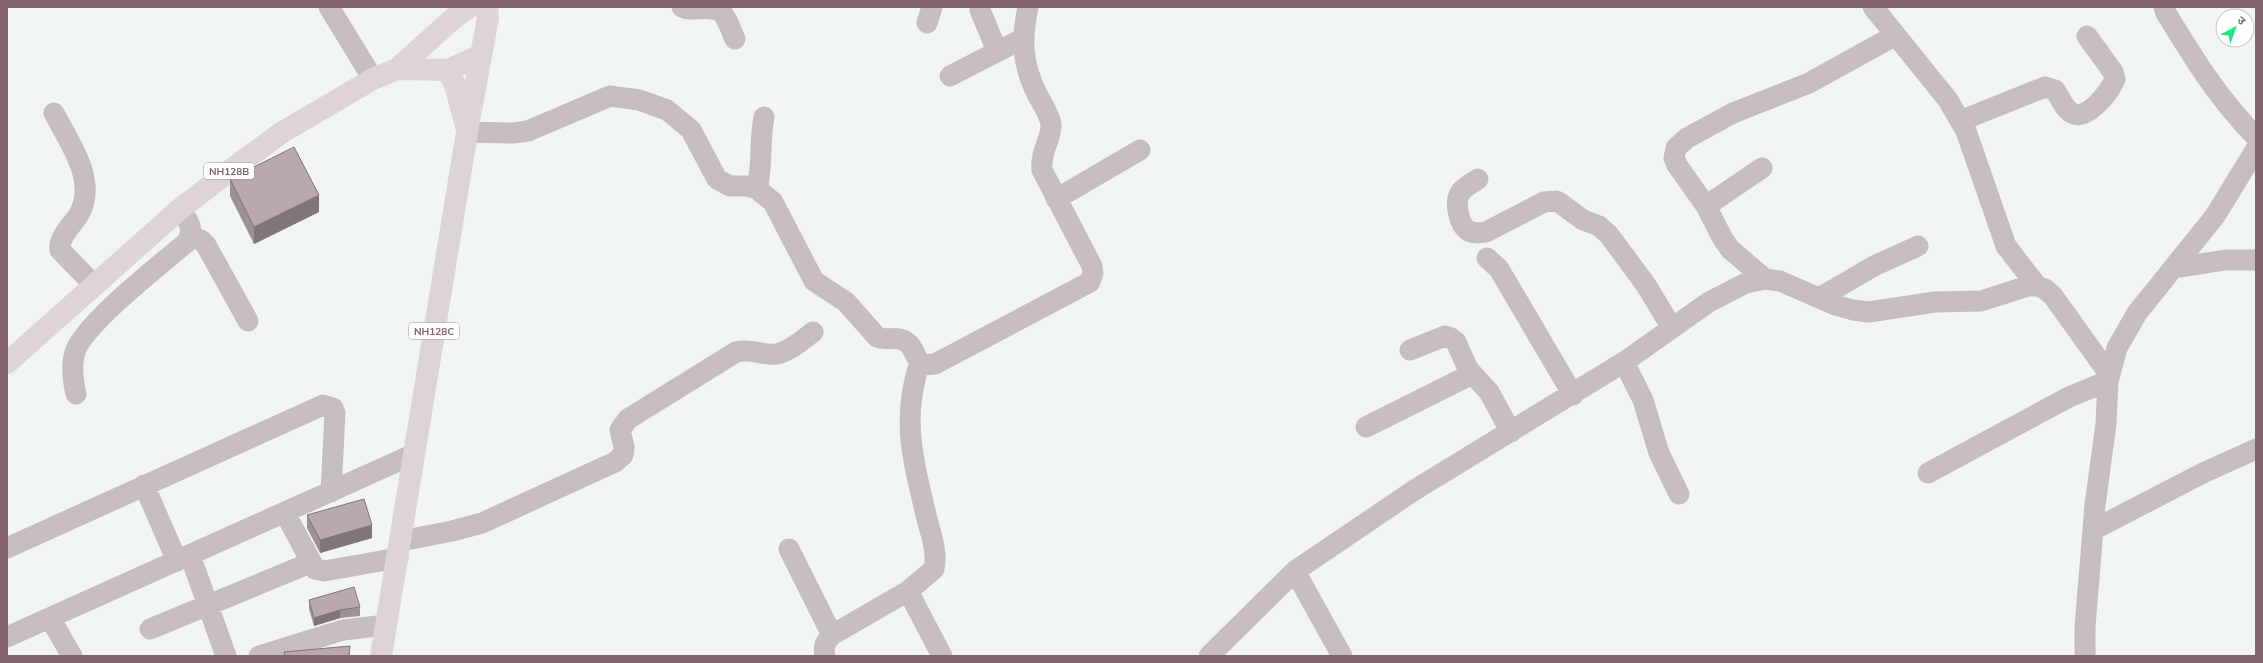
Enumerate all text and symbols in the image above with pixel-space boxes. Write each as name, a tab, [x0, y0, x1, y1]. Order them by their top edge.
north arrow	[2215, 8, 2255, 48]
text: उ	[2235, 13, 2249, 28]
road number: NH128B	[204, 163, 254, 179]
road number: NH128C	[409, 323, 459, 339]

